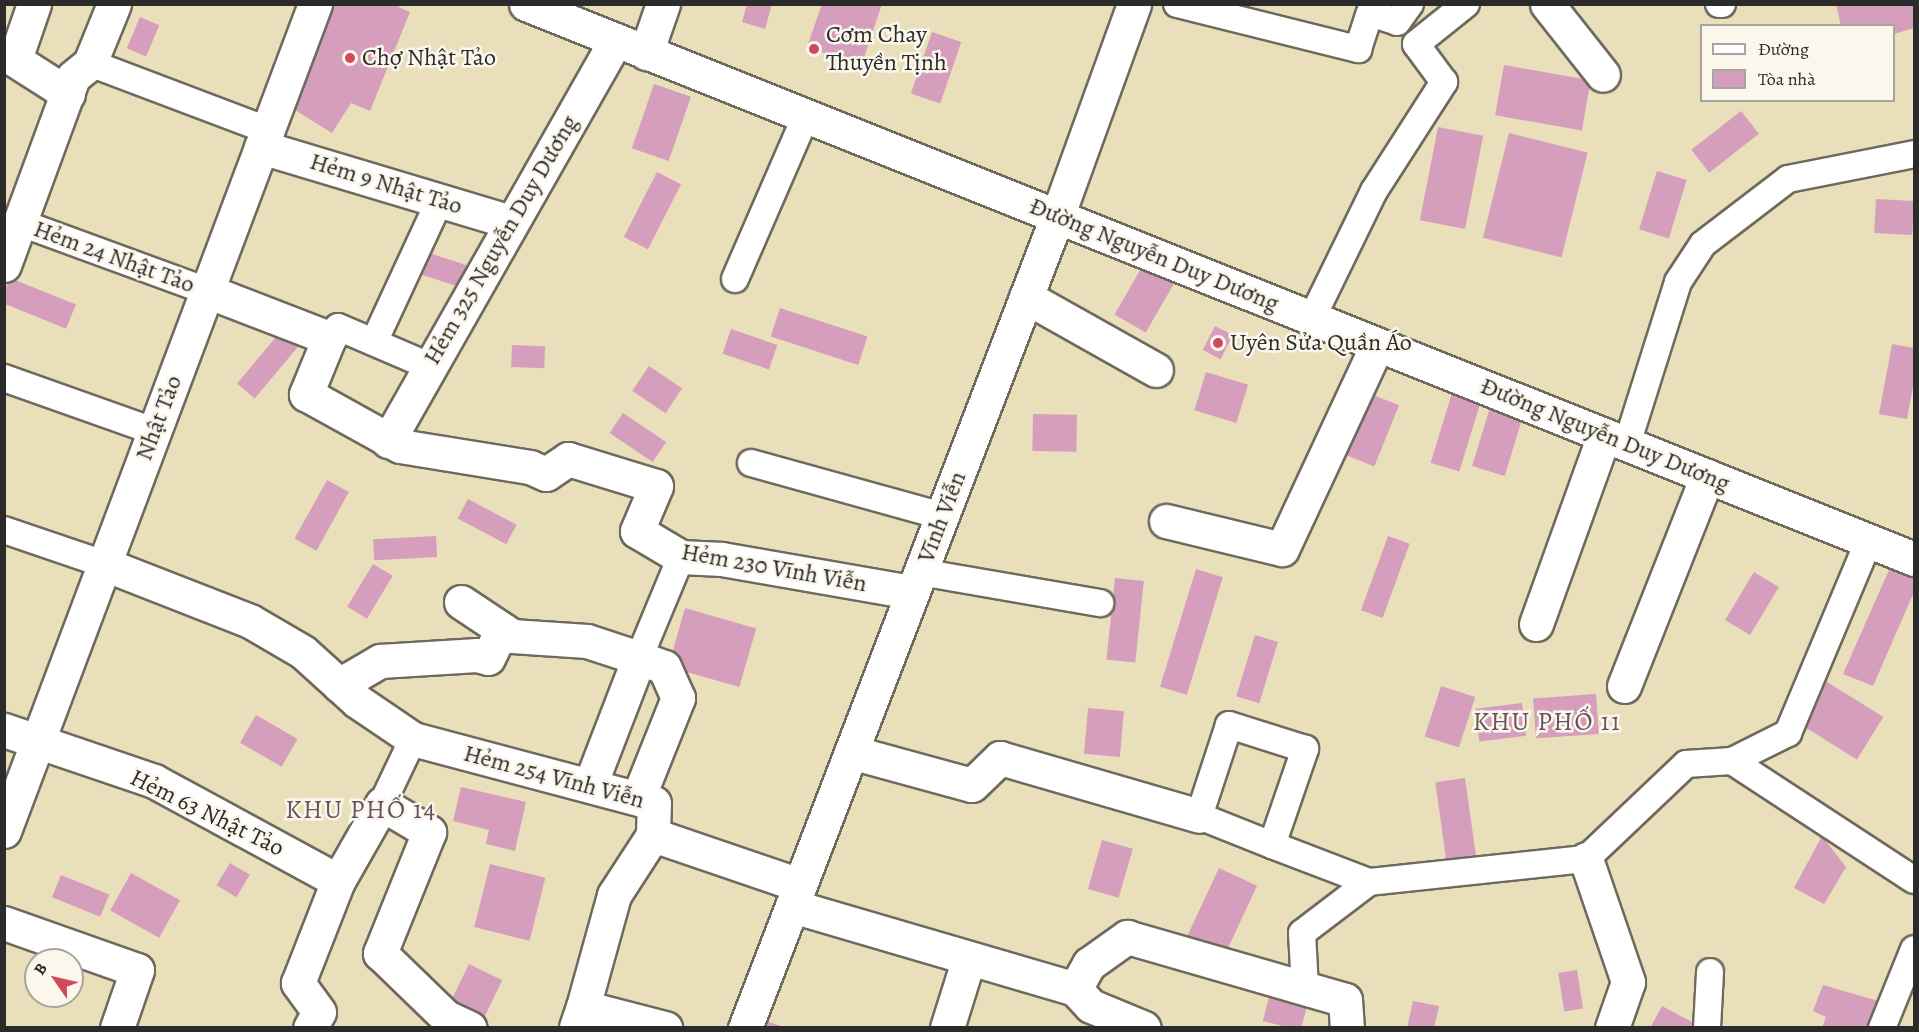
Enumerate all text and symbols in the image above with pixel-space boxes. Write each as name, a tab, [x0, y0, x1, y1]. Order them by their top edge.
place label: Cơm Chay Thuyền Tịnh	[826, 21, 947, 77]
legend	[1700, 24, 1895, 102]
text: Đường	[1758, 37, 1809, 61]
marker: Cơm Chay Thuyền Tịnh	[807, 42, 821, 56]
place label: Chợ Nhật Tảo	[362, 44, 496, 72]
marker: Chợ Nhật Tảo	[343, 51, 357, 65]
text: Tòa nhà	[1758, 67, 1816, 91]
street label: Hẻm 325 Nguyễn Duy Dương	[418, 110, 584, 370]
street label: Hẻm 9 Nhật Tảo	[306, 147, 466, 221]
street label: Đường Nguyễn Duy Dương	[1025, 192, 1283, 318]
street label: Hẻm 24 Nhật Tảo	[30, 215, 198, 299]
place label: Uyên Sửa Quần Áo	[1230, 329, 1412, 357]
marker: Uyên Sửa Quần Áo	[1211, 336, 1225, 350]
street label: Nhật Tảo	[130, 371, 188, 465]
street label: Đường Nguyễn Duy Dương	[1476, 372, 1734, 498]
street label: Vĩnh Viễn	[911, 467, 973, 567]
street label: Hẻm 230 Vĩnh Viễn	[679, 538, 869, 598]
district label: KHU PHỐ 11	[1473, 706, 1621, 738]
street label: Hẻm 254 Vĩnh Viễn	[460, 739, 648, 815]
street label: Hẻm 63 Nhật Tảo	[125, 763, 289, 863]
district label: KHU PHỐ 14	[285, 794, 437, 826]
north arrow	[24, 948, 84, 1008]
text: B	[29, 959, 53, 979]

